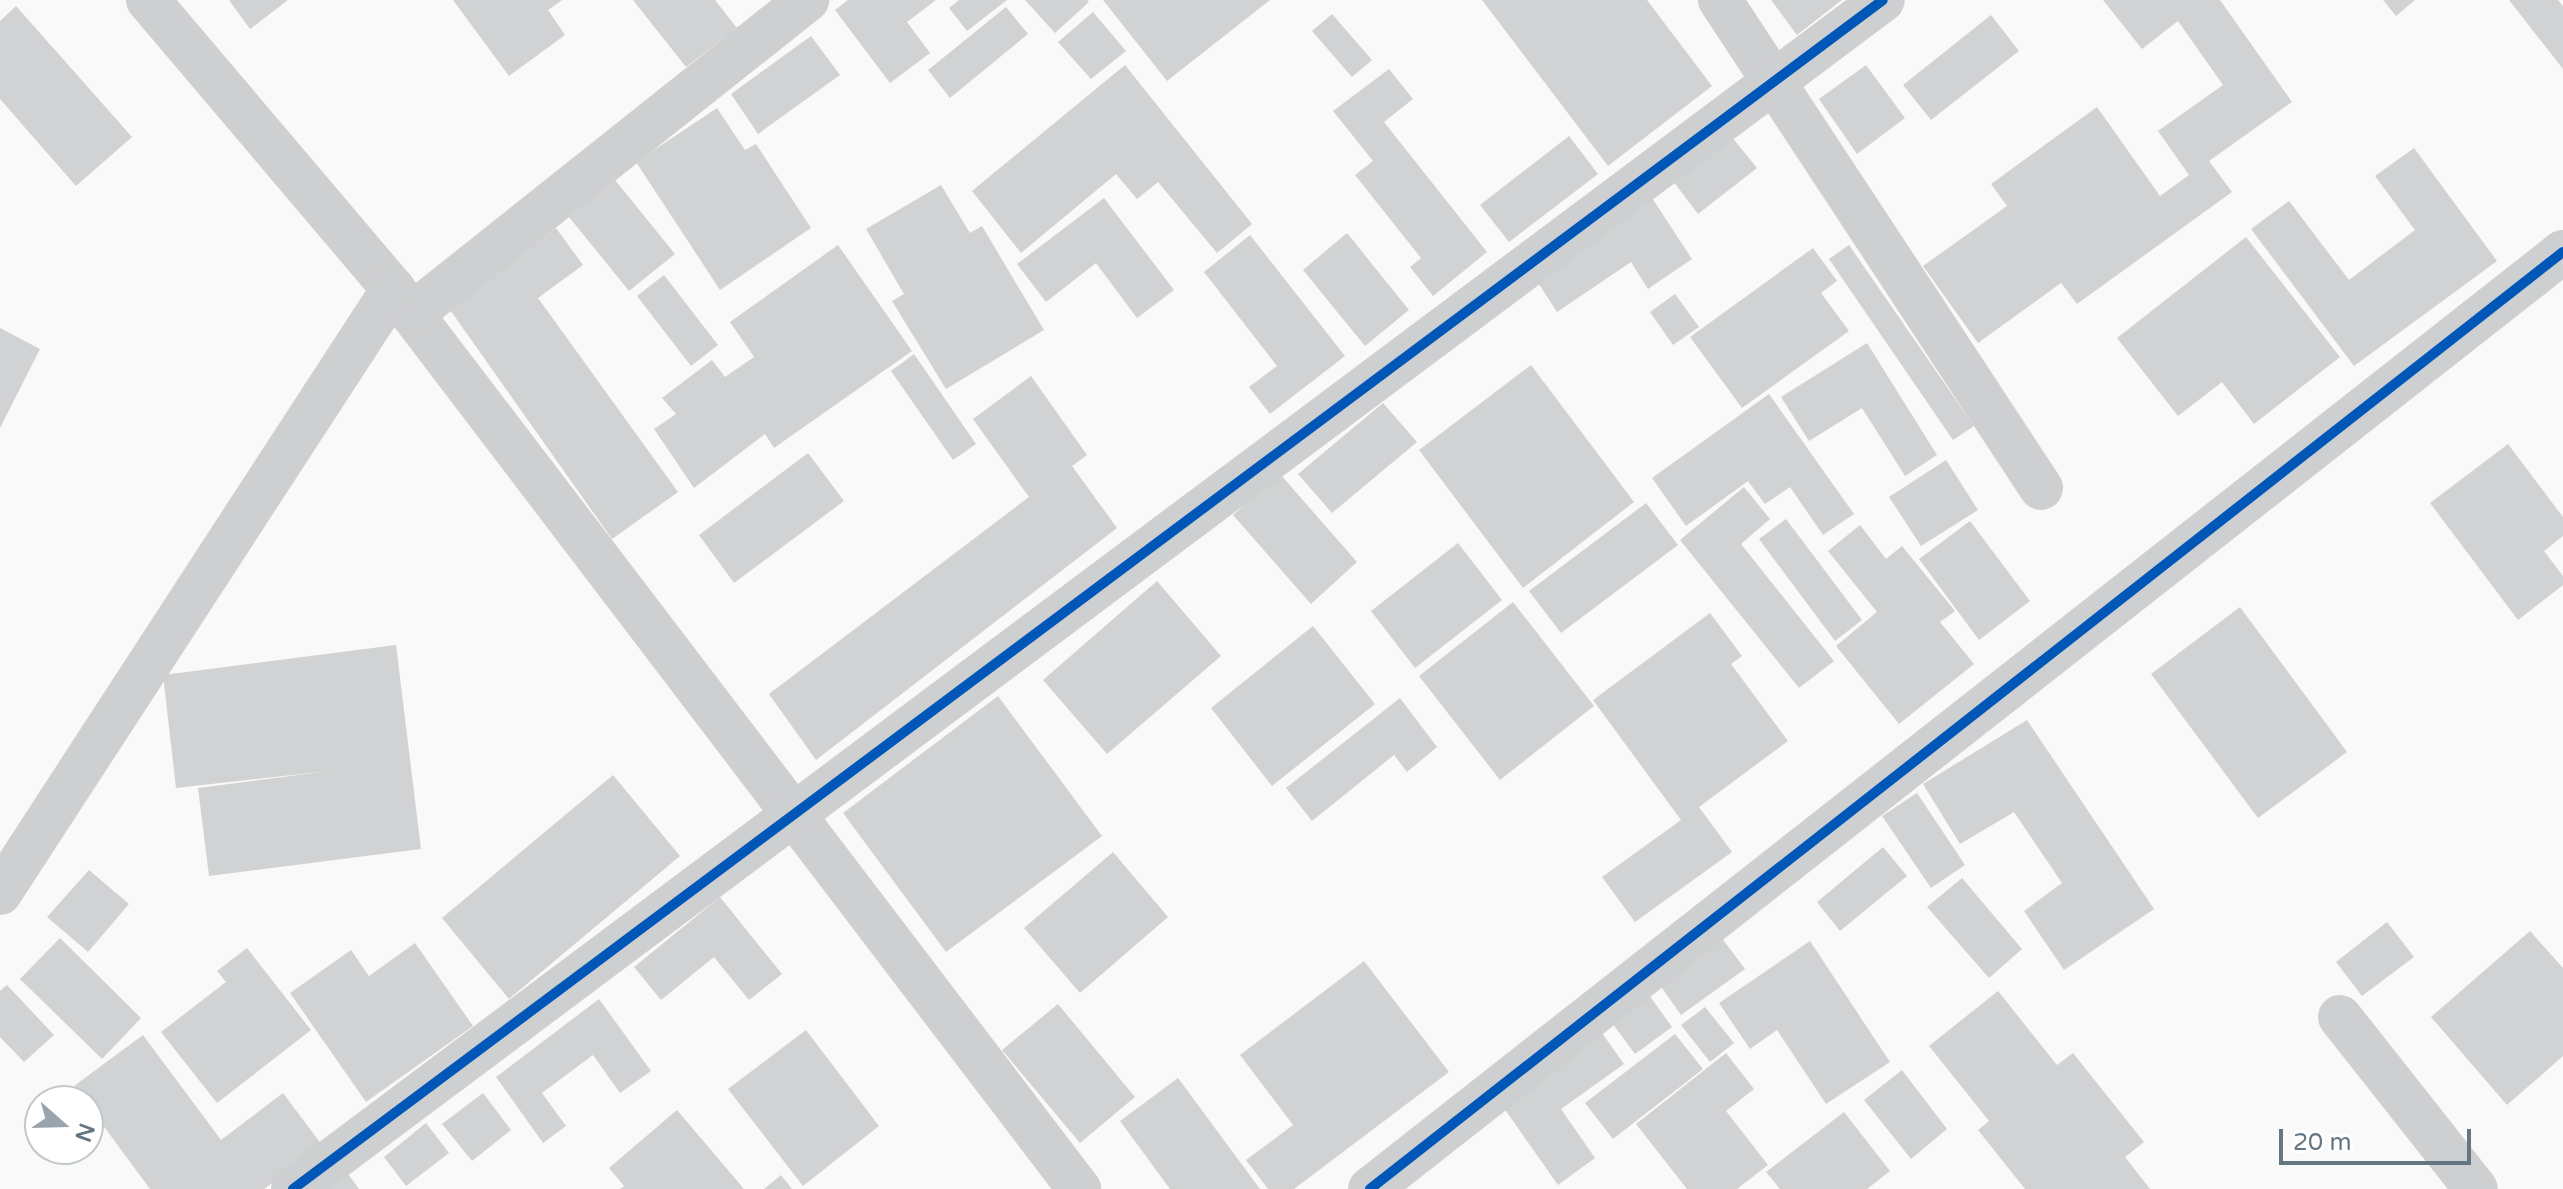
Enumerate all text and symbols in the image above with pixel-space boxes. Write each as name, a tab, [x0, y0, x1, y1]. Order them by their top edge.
north arrow	[24, 1085, 104, 1165]
scale bar	[2283, 1113, 2475, 1163]
text: N	[69, 1120, 100, 1145]
text: 20 m	[2293, 1128, 2351, 1157]

